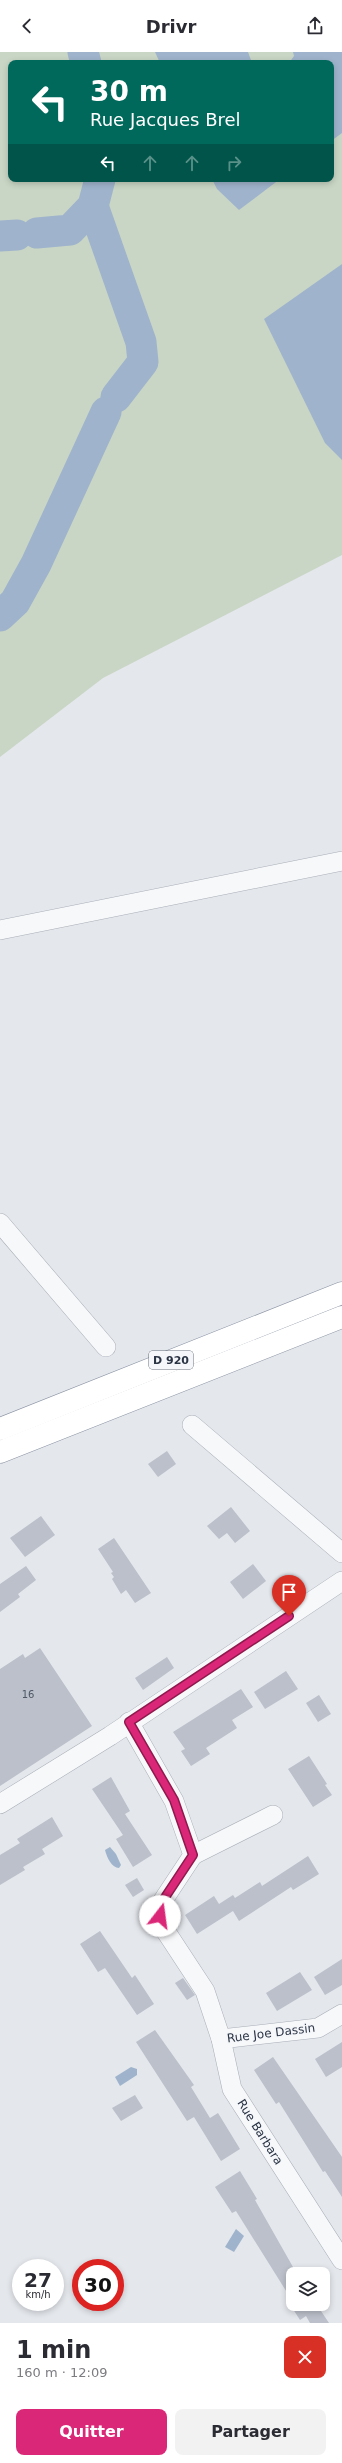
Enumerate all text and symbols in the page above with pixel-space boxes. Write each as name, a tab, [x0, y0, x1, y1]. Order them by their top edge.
icon: back	[16, 15, 38, 37]
icon: share	[304, 15, 326, 37]
text: Drivr	[146, 16, 196, 37]
text: 30 m	[90, 75, 168, 108]
icon: left	[24, 76, 76, 128]
text: Rue Jacques Brel	[90, 109, 241, 130]
icon: left	[97, 152, 119, 174]
icon: ahead	[139, 152, 161, 174]
icon: ahead	[181, 152, 203, 174]
icon: right	[223, 152, 245, 174]
road number: D 920	[149, 1351, 193, 1369]
pin	[272, 1575, 306, 1616]
icon: arrive	[278, 1581, 300, 1603]
house number: 16	[22, 1689, 34, 1700]
position arrow	[139, 1895, 181, 1937]
street label: Rue Joe Dassin	[226, 2021, 316, 2045]
street label: Rue Barbara	[234, 2097, 286, 2167]
speed limit sign: 30	[72, 2259, 124, 2311]
map controls	[286, 2267, 330, 2311]
button: layers	[286, 2267, 330, 2311]
text: 27	[24, 2268, 52, 2292]
text: km/h	[25, 2289, 51, 2300]
text: 1 min	[16, 2336, 91, 2364]
button: close	[284, 2336, 326, 2378]
text: 160 m · 12:09	[16, 2365, 107, 2380]
button: Quitter	[16, 2409, 167, 2455]
button: Partager	[175, 2409, 326, 2455]

